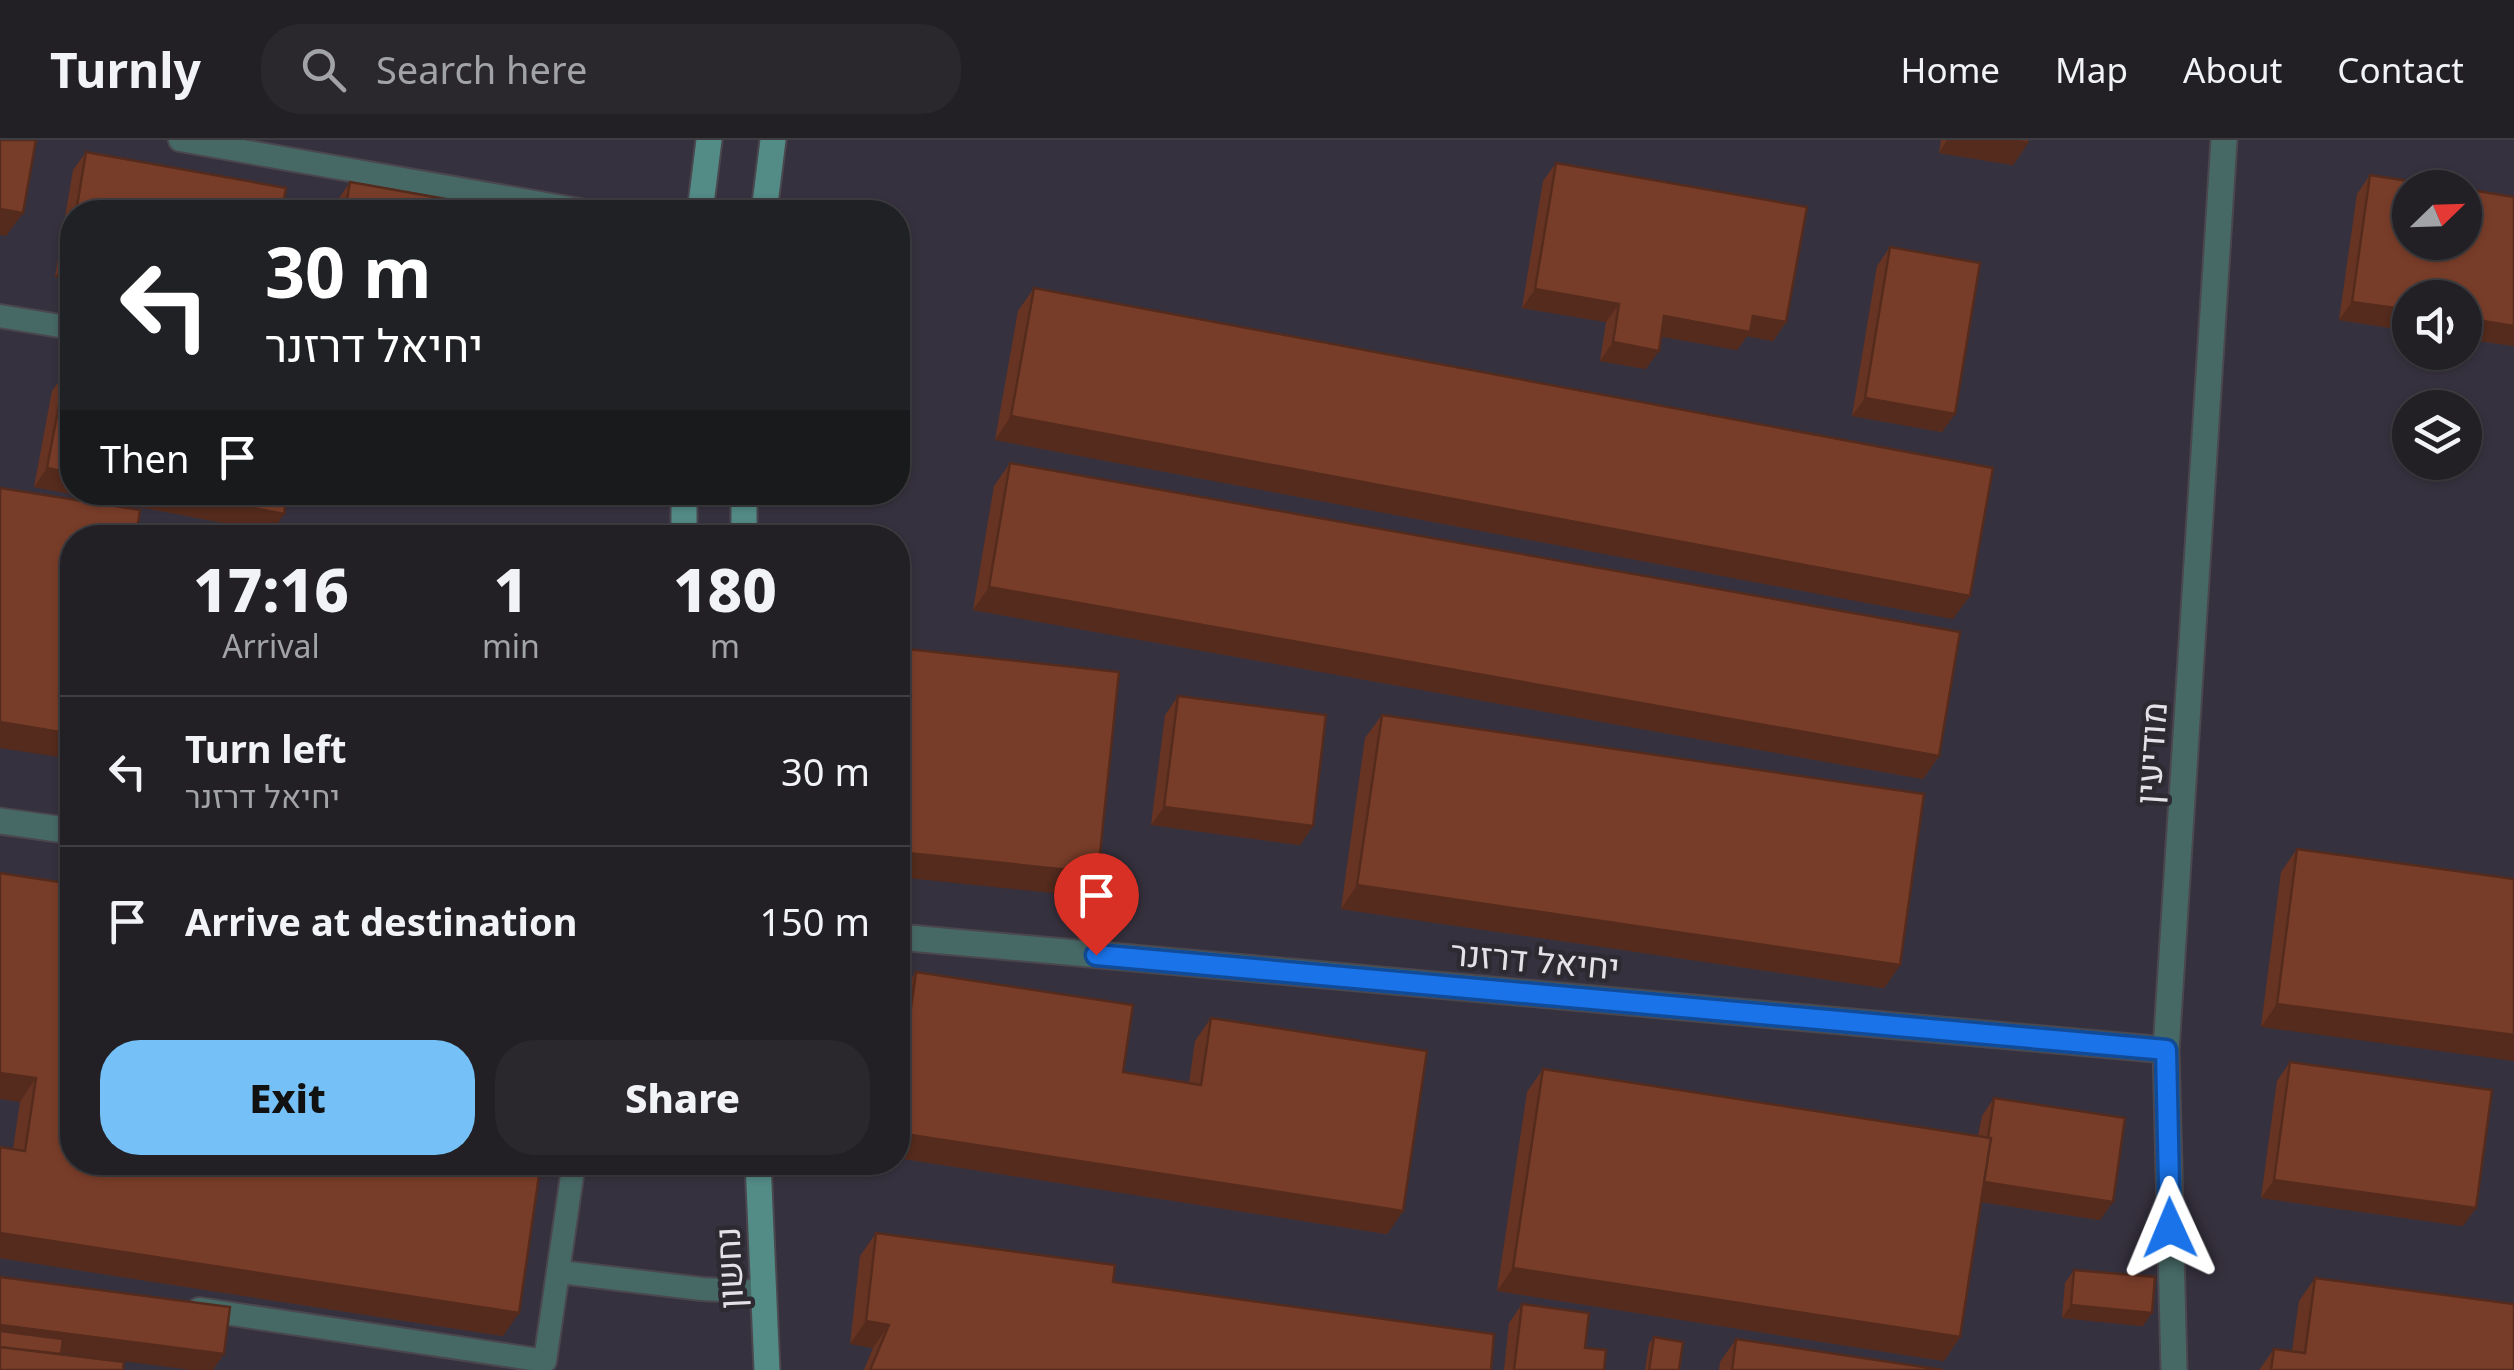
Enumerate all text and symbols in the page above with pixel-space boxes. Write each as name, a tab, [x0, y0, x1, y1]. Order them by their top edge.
search box	[261, 24, 961, 114]
text: Turnly	[50, 37, 201, 102]
icon: search	[296, 42, 351, 97]
text: Search here	[376, 43, 587, 95]
text: Home	[1901, 46, 2000, 93]
text: Map	[2055, 46, 2128, 93]
text: About	[2183, 46, 2282, 93]
text: Contact	[2337, 46, 2464, 93]
north arrow	[2392, 170, 2482, 260]
map controls	[2392, 170, 2482, 480]
text: 30 m	[265, 223, 432, 319]
icon: left	[100, 240, 230, 370]
button: sound	[2392, 280, 2482, 370]
text: יחיאל דרזנר	[265, 314, 483, 375]
button: layers	[2392, 390, 2482, 480]
icon: arrive	[210, 430, 265, 485]
text: Then	[100, 432, 190, 484]
text: 17:16	[193, 548, 349, 630]
text: 1	[494, 548, 528, 630]
text: 180	[673, 548, 777, 630]
text: Arrival	[222, 624, 320, 667]
text: min	[482, 624, 540, 667]
text: m	[710, 624, 740, 667]
street label: מודיעין	[2123, 700, 2177, 806]
text: Turn left	[185, 722, 347, 774]
icon: left	[100, 744, 155, 799]
text: 30 m	[781, 745, 870, 797]
text: יחיאל דרזנר	[185, 774, 340, 817]
pin	[1054, 853, 1139, 956]
icon: arrive	[1069, 868, 1124, 923]
icon: arrive	[100, 894, 155, 949]
text: Arrive at destination	[185, 895, 577, 947]
text: 150 m	[759, 895, 870, 947]
street label: יחיאל דרזנר	[1449, 928, 1621, 990]
button: Exit	[100, 1040, 475, 1155]
button: Share	[495, 1040, 870, 1155]
position arrow	[2118, 1176, 2222, 1280]
street label: נחשון	[702, 1226, 754, 1310]

